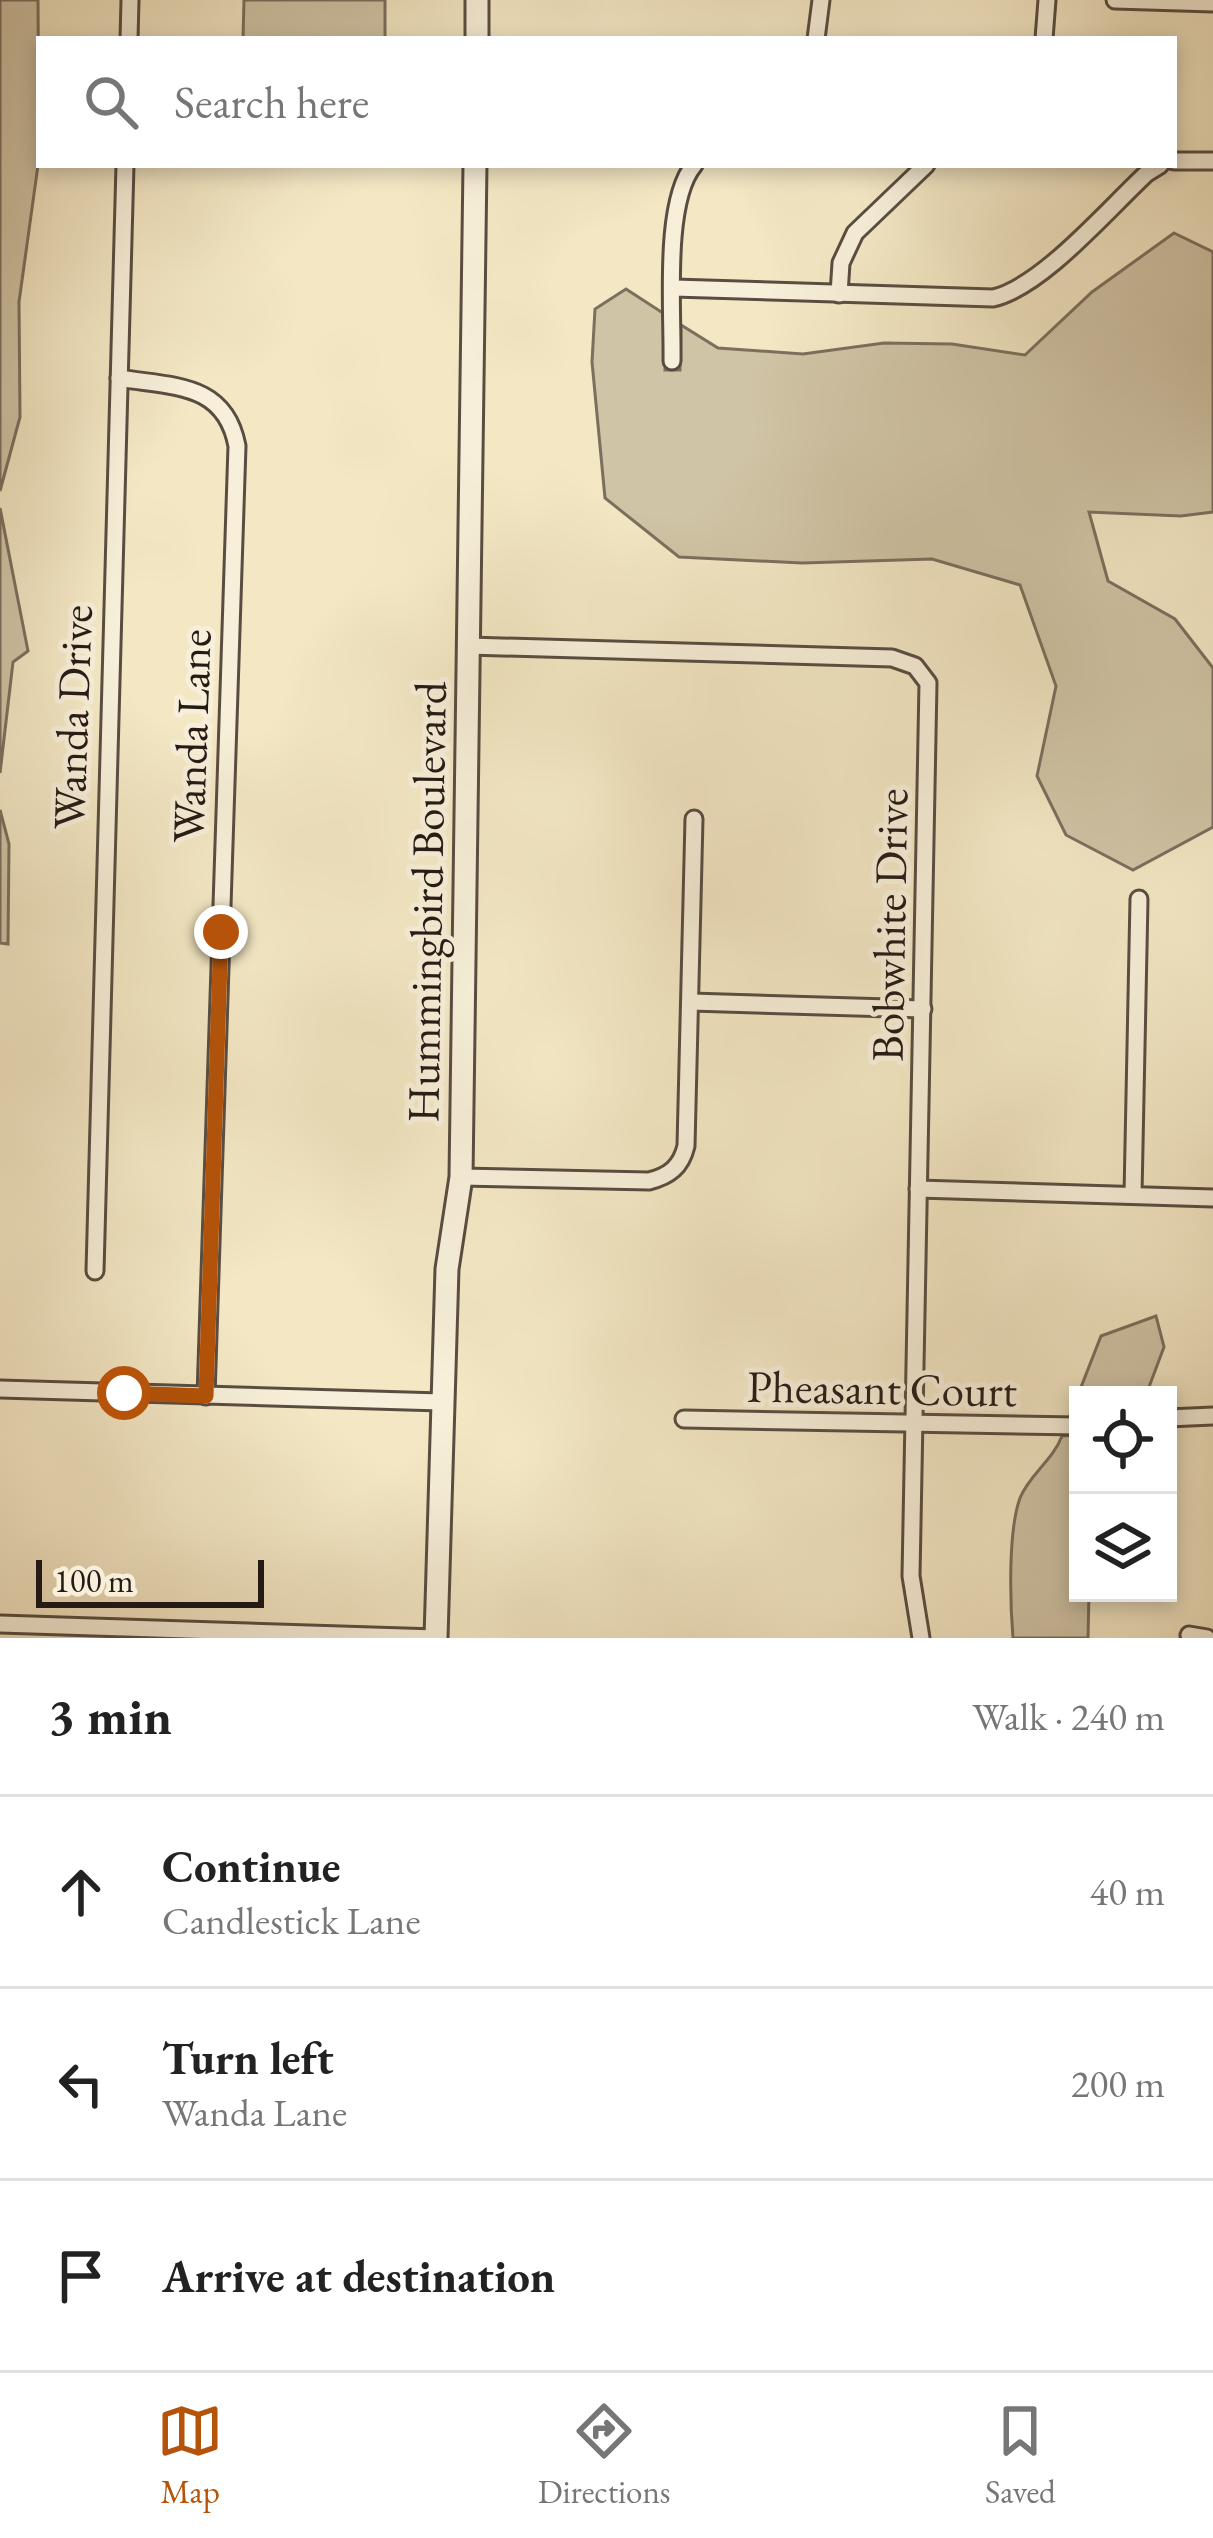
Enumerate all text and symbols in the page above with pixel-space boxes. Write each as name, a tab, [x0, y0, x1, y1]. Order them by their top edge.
search box	[36, 36, 1177, 168]
icon: search	[78, 69, 144, 135]
text: Search here	[174, 73, 369, 131]
street label: Wanda Drive	[39, 604, 105, 830]
street label: Wanda Lane	[158, 628, 224, 844]
street label: Hummingbird Boulevard	[393, 681, 459, 1123]
street label: Bobwhite Drive	[858, 788, 920, 1062]
route end	[194, 905, 248, 959]
street label: Pheasant Court	[747, 1357, 1017, 1419]
route start	[97, 1366, 151, 1420]
map controls	[1069, 1386, 1177, 1602]
button: locate	[1069, 1386, 1177, 1494]
button: layers	[1069, 1494, 1177, 1602]
scale bar	[36, 1554, 264, 1607]
text: 100 m	[54, 1559, 134, 1602]
text: 3 min	[48, 1683, 172, 1749]
text: Walk · 240 m	[972, 1691, 1165, 1742]
text: Continue	[162, 1837, 340, 1895]
icon: ahead	[48, 1859, 114, 1925]
text: 40 m	[1089, 1866, 1165, 1917]
text: Candlestick Lane	[162, 1895, 421, 1946]
text: Turn left	[162, 2029, 334, 2087]
icon: left	[48, 2051, 114, 2117]
text: 200 m	[1071, 2058, 1165, 2109]
text: Wanda Lane	[162, 2087, 347, 2138]
icon: arrive	[48, 2243, 114, 2309]
text: Arrive at destination	[162, 2247, 555, 2305]
tab: Map	[157, 2398, 223, 2513]
tab: Directions	[538, 2398, 671, 2513]
tab: Saved	[985, 2398, 1056, 2513]

